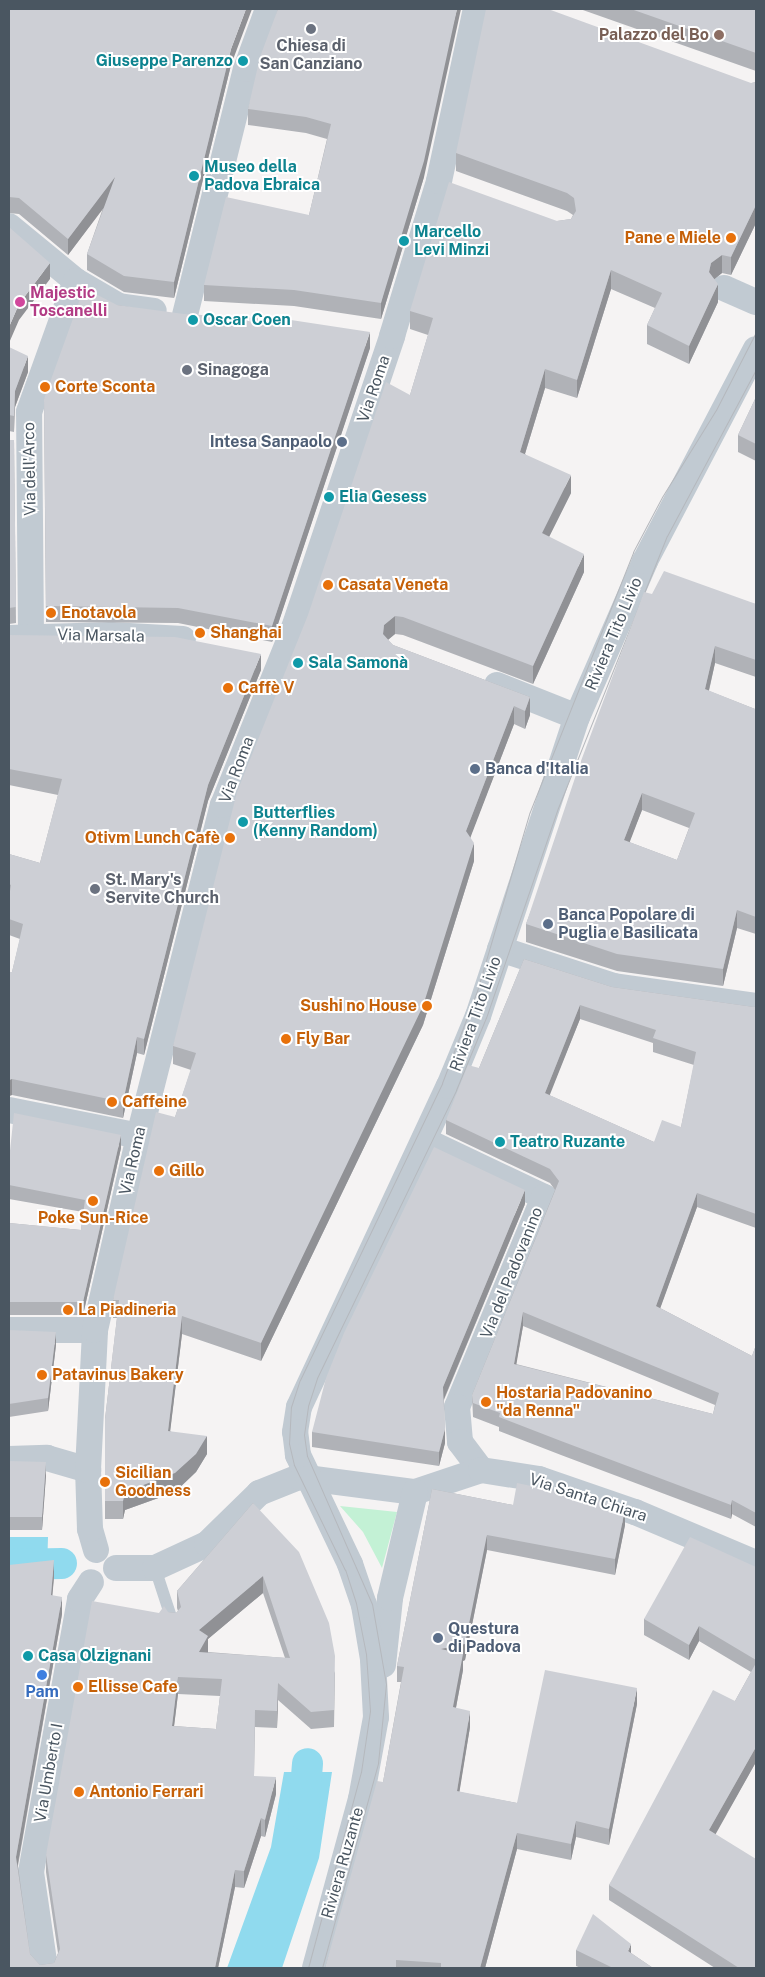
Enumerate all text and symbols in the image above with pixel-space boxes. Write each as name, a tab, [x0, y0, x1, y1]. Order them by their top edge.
marker: Chiesa di San Canziano	[305, 23, 317, 35]
place label: Palazzo del Bo	[599, 25, 709, 45]
marker: Palazzo del Bo	[713, 29, 725, 41]
place label: Chiesa di San Canziano	[260, 36, 362, 74]
place label: Giuseppe Parenzo	[96, 51, 233, 71]
marker: Giuseppe Parenzo	[237, 55, 249, 67]
place label: Museo della Padova Ebraica	[204, 157, 320, 195]
marker: Museo della Padova Ebraica	[188, 170, 200, 182]
place label: Marcello Levi Minzi	[414, 222, 489, 260]
place label: Pane e Miele	[624, 228, 721, 248]
marker: Pane e Miele	[725, 232, 737, 244]
marker: Marcello Levi Minzi	[398, 235, 410, 247]
place label: Majestic Toscanelli	[30, 283, 107, 321]
marker: Majestic Toscanelli	[14, 296, 26, 308]
place label: Oscar Coen	[203, 310, 291, 330]
marker: Oscar Coen	[187, 314, 199, 326]
street label: Via Roma	[354, 353, 394, 425]
place label: Sinagoga	[197, 360, 269, 380]
marker: Sinagoga	[181, 364, 193, 376]
place label: Corte Sconta	[55, 377, 155, 397]
marker: Corte Sconta	[39, 381, 51, 393]
street label: Via dell'Arco	[20, 422, 40, 516]
place label: Intesa Sanpaolo	[210, 432, 332, 452]
marker: Intesa Sanpaolo	[336, 436, 348, 448]
place label: Elia Gesess	[339, 487, 427, 507]
marker: Elia Gesess	[323, 491, 335, 503]
street label: Riviera Tito Livio	[581, 574, 647, 694]
place label: Casata Veneta	[338, 575, 449, 595]
marker: Casata Veneta	[322, 579, 334, 591]
place label: Enotavola	[61, 603, 136, 623]
marker: Enotavola	[45, 607, 57, 619]
place label: Shanghai	[210, 623, 282, 643]
street label: Via Marsala	[57, 626, 145, 646]
marker: Shanghai	[194, 627, 206, 639]
place label: Sala Samonà	[308, 653, 408, 673]
marker: Sala Samonà	[292, 657, 304, 669]
place label: Caffè V	[238, 678, 295, 698]
marker: Caffè V	[222, 682, 234, 694]
street label: Via Roma	[216, 734, 258, 806]
place label: Banca d'Italia	[485, 759, 589, 779]
marker: Banca d'Italia	[469, 763, 481, 775]
place label: Butterflies (Kenny Random)	[253, 803, 378, 841]
marker: Butterflies (Kenny Random)	[237, 816, 249, 828]
place label: Otivm Lunch Cafè	[85, 828, 220, 848]
marker: Otivm Lunch Cafè	[224, 832, 236, 844]
place label: St. Mary's Servite Church	[105, 870, 219, 908]
marker: St. Mary's Servite Church	[89, 883, 101, 895]
place label: Banca Popolare di Puglia e Basilicata	[558, 905, 698, 943]
marker: Banca Popolare di Puglia e Basilicata	[542, 918, 554, 930]
street label: Riviera Tito Livio	[446, 954, 506, 1074]
place label: Sushi no House	[300, 996, 417, 1016]
marker: Sushi no House	[421, 1000, 433, 1012]
place label: Fly Bar	[296, 1029, 350, 1049]
marker: Fly Bar	[280, 1033, 292, 1045]
place label: Caffeine	[122, 1092, 187, 1112]
marker: Caffeine	[106, 1096, 118, 1108]
street label: Via Roma	[116, 1125, 150, 1197]
place label: Teatro Ruzante	[510, 1132, 625, 1152]
marker: Teatro Ruzante	[494, 1136, 506, 1148]
place label: Gillo	[169, 1161, 204, 1181]
marker: Gillo	[153, 1165, 165, 1177]
marker: Poke Sun-Rice	[87, 1195, 99, 1207]
street label: Via del Padovanino	[477, 1204, 547, 1342]
place label: Poke Sun-Rice	[38, 1208, 148, 1228]
place label: La Piadineria	[78, 1300, 176, 1320]
marker: La Piadineria	[62, 1304, 74, 1316]
place label: Patavinus Bakery	[52, 1365, 184, 1385]
marker: Patavinus Bakery	[36, 1369, 48, 1381]
place label: Hostaria Padovanino "da Renna"	[496, 1383, 652, 1421]
marker: Hostaria Padovanino "da Renna"	[480, 1396, 492, 1408]
place label: Sicilian Goodness	[115, 1463, 191, 1501]
street label: Via Santa Chiara	[527, 1470, 649, 1526]
marker: Sicilian Goodness	[99, 1476, 111, 1488]
place label: Questura di Padova	[448, 1619, 521, 1657]
marker: Questura di Padova	[432, 1632, 444, 1644]
place label: Casa Olzignani	[38, 1646, 151, 1666]
marker: Casa Olzignani	[22, 1650, 34, 1662]
marker: Pam	[36, 1669, 48, 1681]
place label: Ellisse Cafe	[88, 1677, 178, 1697]
marker: Ellisse Cafe	[72, 1681, 84, 1693]
place label: Pam	[25, 1682, 59, 1702]
street label: Via Umberto I	[31, 1722, 67, 1824]
place label: Antonio Ferrari	[89, 1782, 204, 1802]
marker: Antonio Ferrari	[73, 1786, 85, 1798]
street label: Riviera Ruzante	[318, 1805, 368, 1921]

